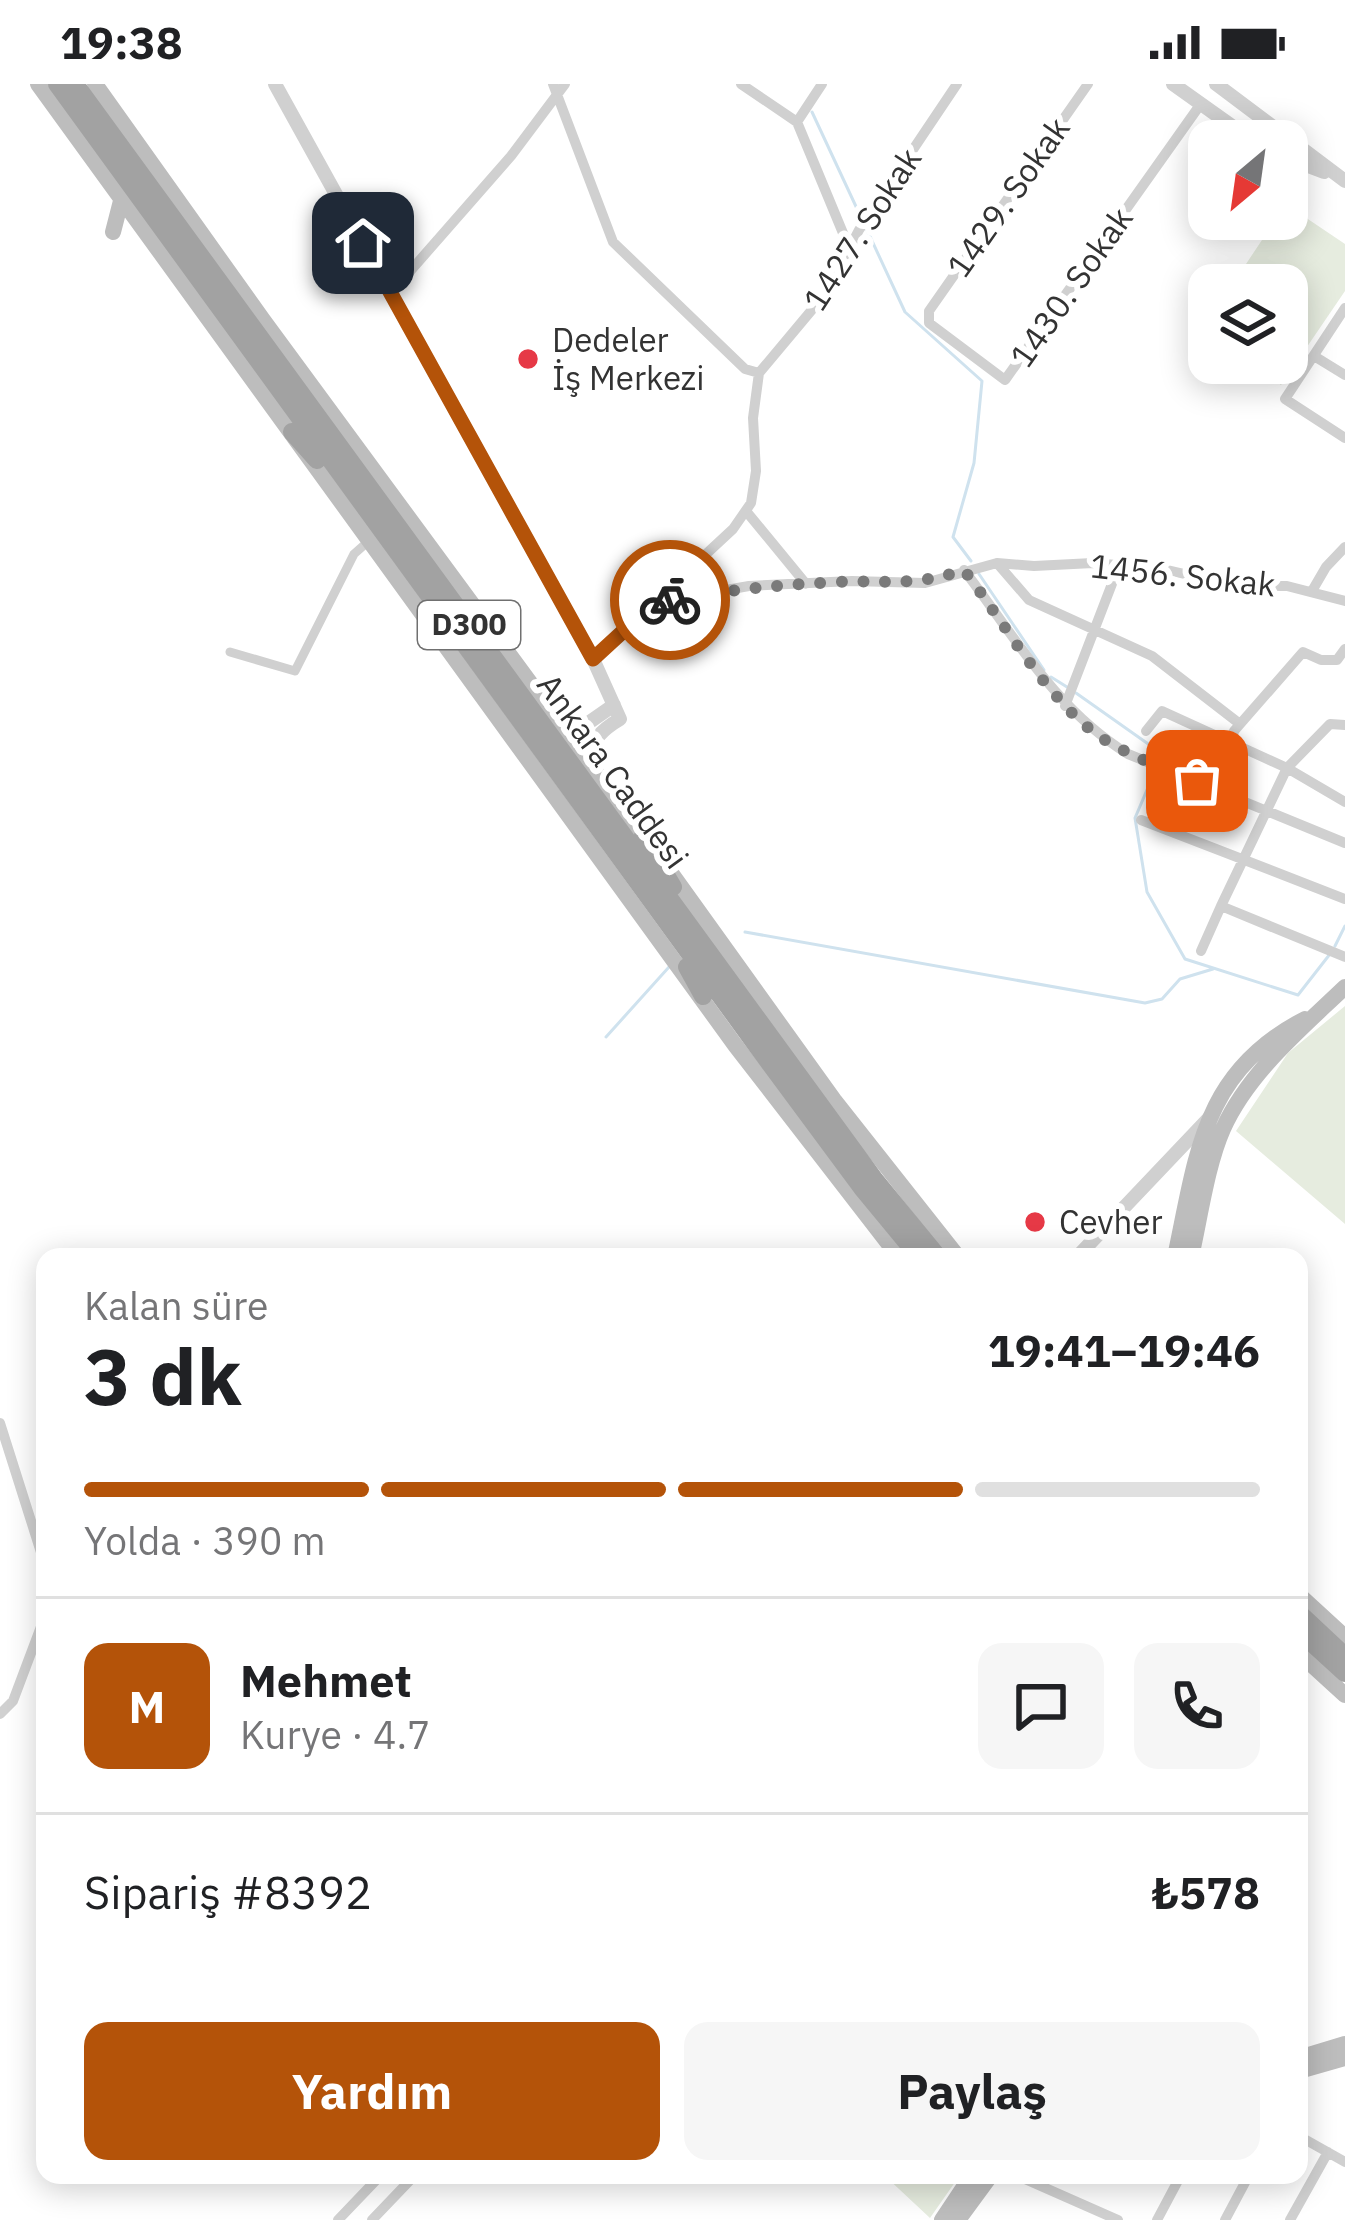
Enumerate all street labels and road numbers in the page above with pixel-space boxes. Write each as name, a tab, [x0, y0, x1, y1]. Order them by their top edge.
street label: 1429. Sokak	[937, 108, 1079, 285]
street label: 1427. Sokak	[793, 139, 930, 318]
street label: 1430. Sokak	[1000, 198, 1142, 375]
street label: 1456. Sokak	[1088, 543, 1278, 606]
road number: D300	[418, 601, 520, 649]
street label: Ankara Caddesi	[528, 665, 699, 877]

